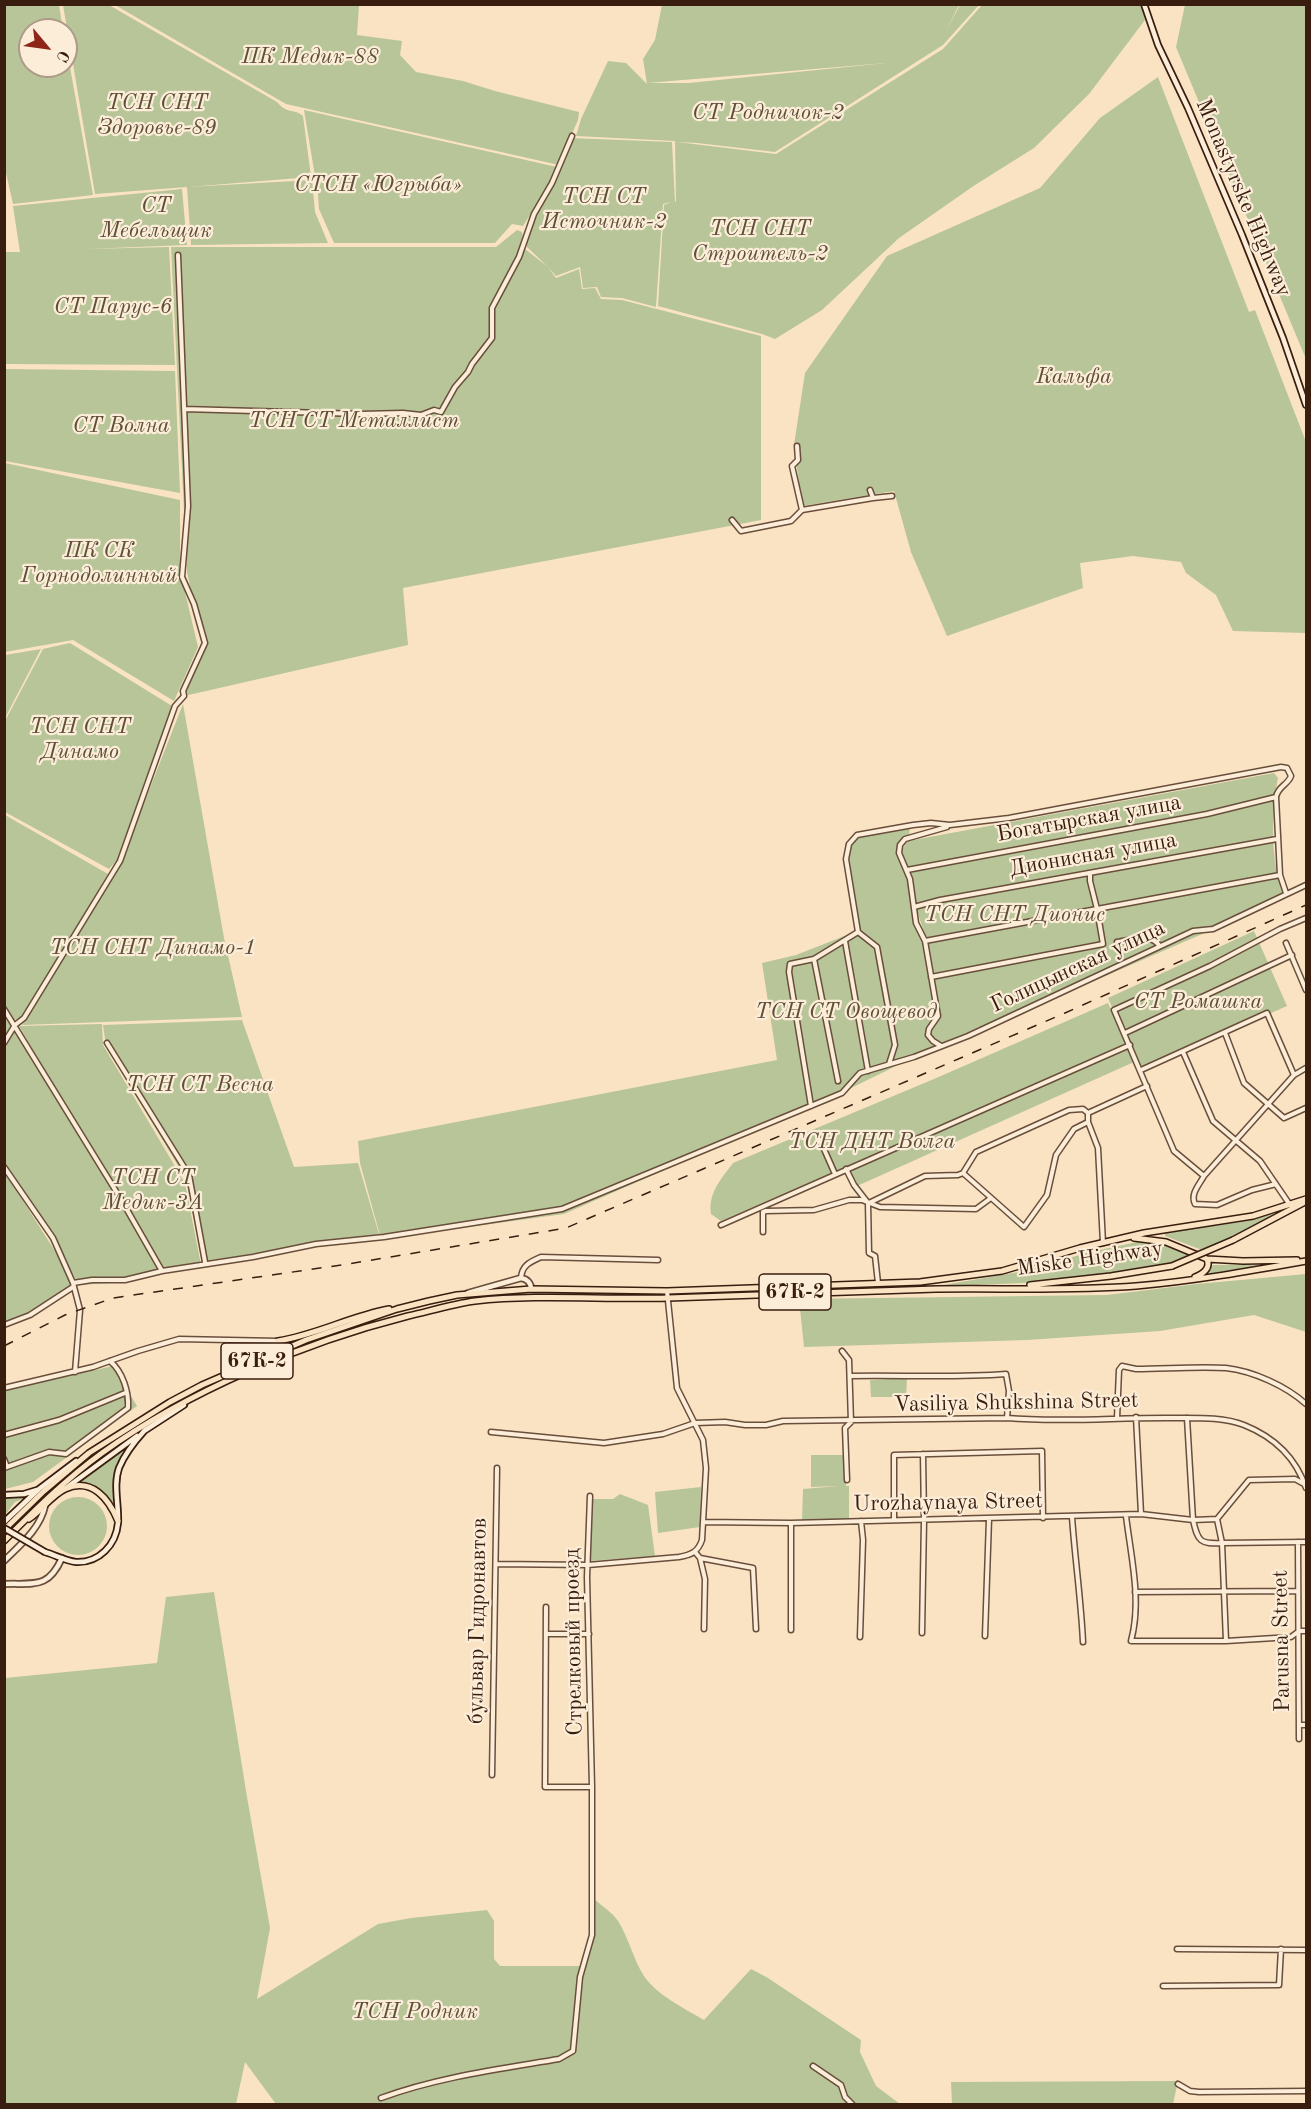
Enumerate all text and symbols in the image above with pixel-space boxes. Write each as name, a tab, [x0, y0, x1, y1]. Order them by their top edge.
north arrow	[18, 18, 78, 78]
park label: ПК Медик-88	[242, 44, 378, 70]
text: С	[52, 47, 72, 64]
park label: ТСН СНТ Здоровье-89	[97, 90, 217, 142]
street label: Monastyrske Highway	[1189, 95, 1297, 301]
park label: СТ Родничок-2	[692, 100, 844, 126]
park label: СТСН «Югрыба»	[294, 172, 462, 198]
park label: ТСН СТ Источник-2	[542, 184, 666, 236]
park label: СТ Мебельщик	[100, 193, 212, 244]
park label: ТСН СНТ Строитель-2	[692, 216, 828, 268]
park label: СТ Парус-6	[54, 294, 172, 320]
park label: Кальфа	[1036, 364, 1112, 390]
park label: ТСН СТ Металлист	[249, 408, 459, 434]
park label: СТ Волна	[72, 413, 170, 439]
park label: ПК СК Горнодолинный	[21, 538, 177, 590]
park label: ТСН СНТ Динамо	[29, 714, 131, 766]
street label: Богатырская улица	[995, 790, 1183, 848]
street label: Дионисная улица	[1007, 827, 1179, 883]
park label: ТСН СНТ Дионис	[925, 902, 1105, 928]
street label: Голицынская улица	[987, 915, 1169, 1019]
park label: ТСН СНТ Динамо-1	[50, 935, 256, 961]
park label: СТ Ромашка	[1134, 989, 1262, 1015]
park label: ТСН СТ Овощевод	[755, 999, 937, 1025]
park label: ТСН СТ Весна	[126, 1072, 274, 1098]
park label: ТСН ДНТ Волга	[789, 1129, 955, 1155]
park label: ТСН СТ Медик-3А	[102, 1165, 204, 1216]
street label: Miske Highway	[1015, 1236, 1165, 1282]
road number: 67К-2	[759, 1274, 831, 1310]
road number: 67К-2	[221, 1343, 293, 1379]
street label: Vasiliya Shukshina Street	[893, 1388, 1139, 1418]
street label: Urozhaynaya Street	[853, 1488, 1043, 1518]
street label: бульвар Гидронавтов	[463, 1518, 493, 1724]
street label: Стрелковый проезд	[559, 1548, 589, 1736]
street label: Parusna Street	[1268, 1570, 1296, 1712]
park label: ТСН Родник	[352, 1999, 478, 2025]

